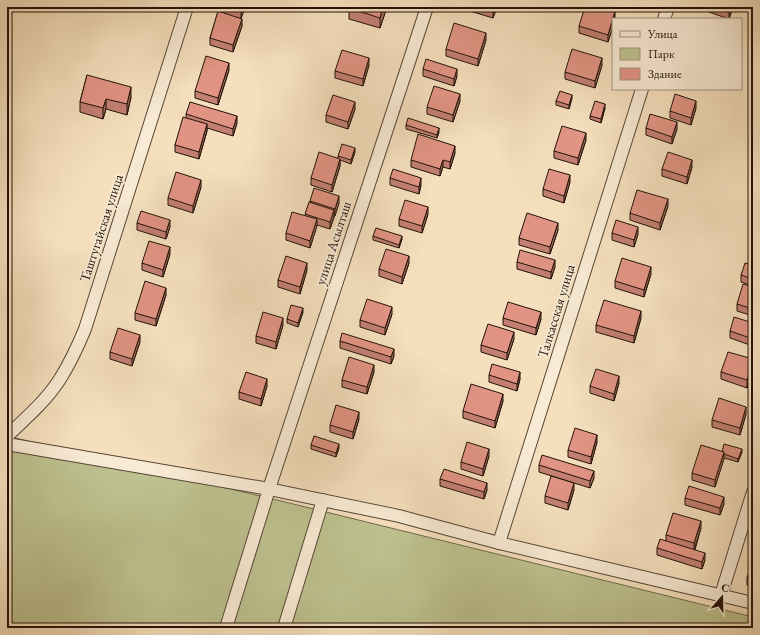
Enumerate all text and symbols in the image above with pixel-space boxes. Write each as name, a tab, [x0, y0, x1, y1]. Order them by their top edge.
legend	[612, 18, 742, 90]
text: Улица	[647, 26, 678, 42]
text: Парк	[648, 46, 675, 62]
text: Здание	[648, 66, 682, 82]
street label: Таштугайская улица	[75, 171, 127, 284]
street label: улица Асылташ	[311, 199, 355, 287]
street label: Талкасская улица	[533, 262, 579, 360]
north arrow	[702, 577, 742, 617]
text: С	[719, 580, 732, 596]

